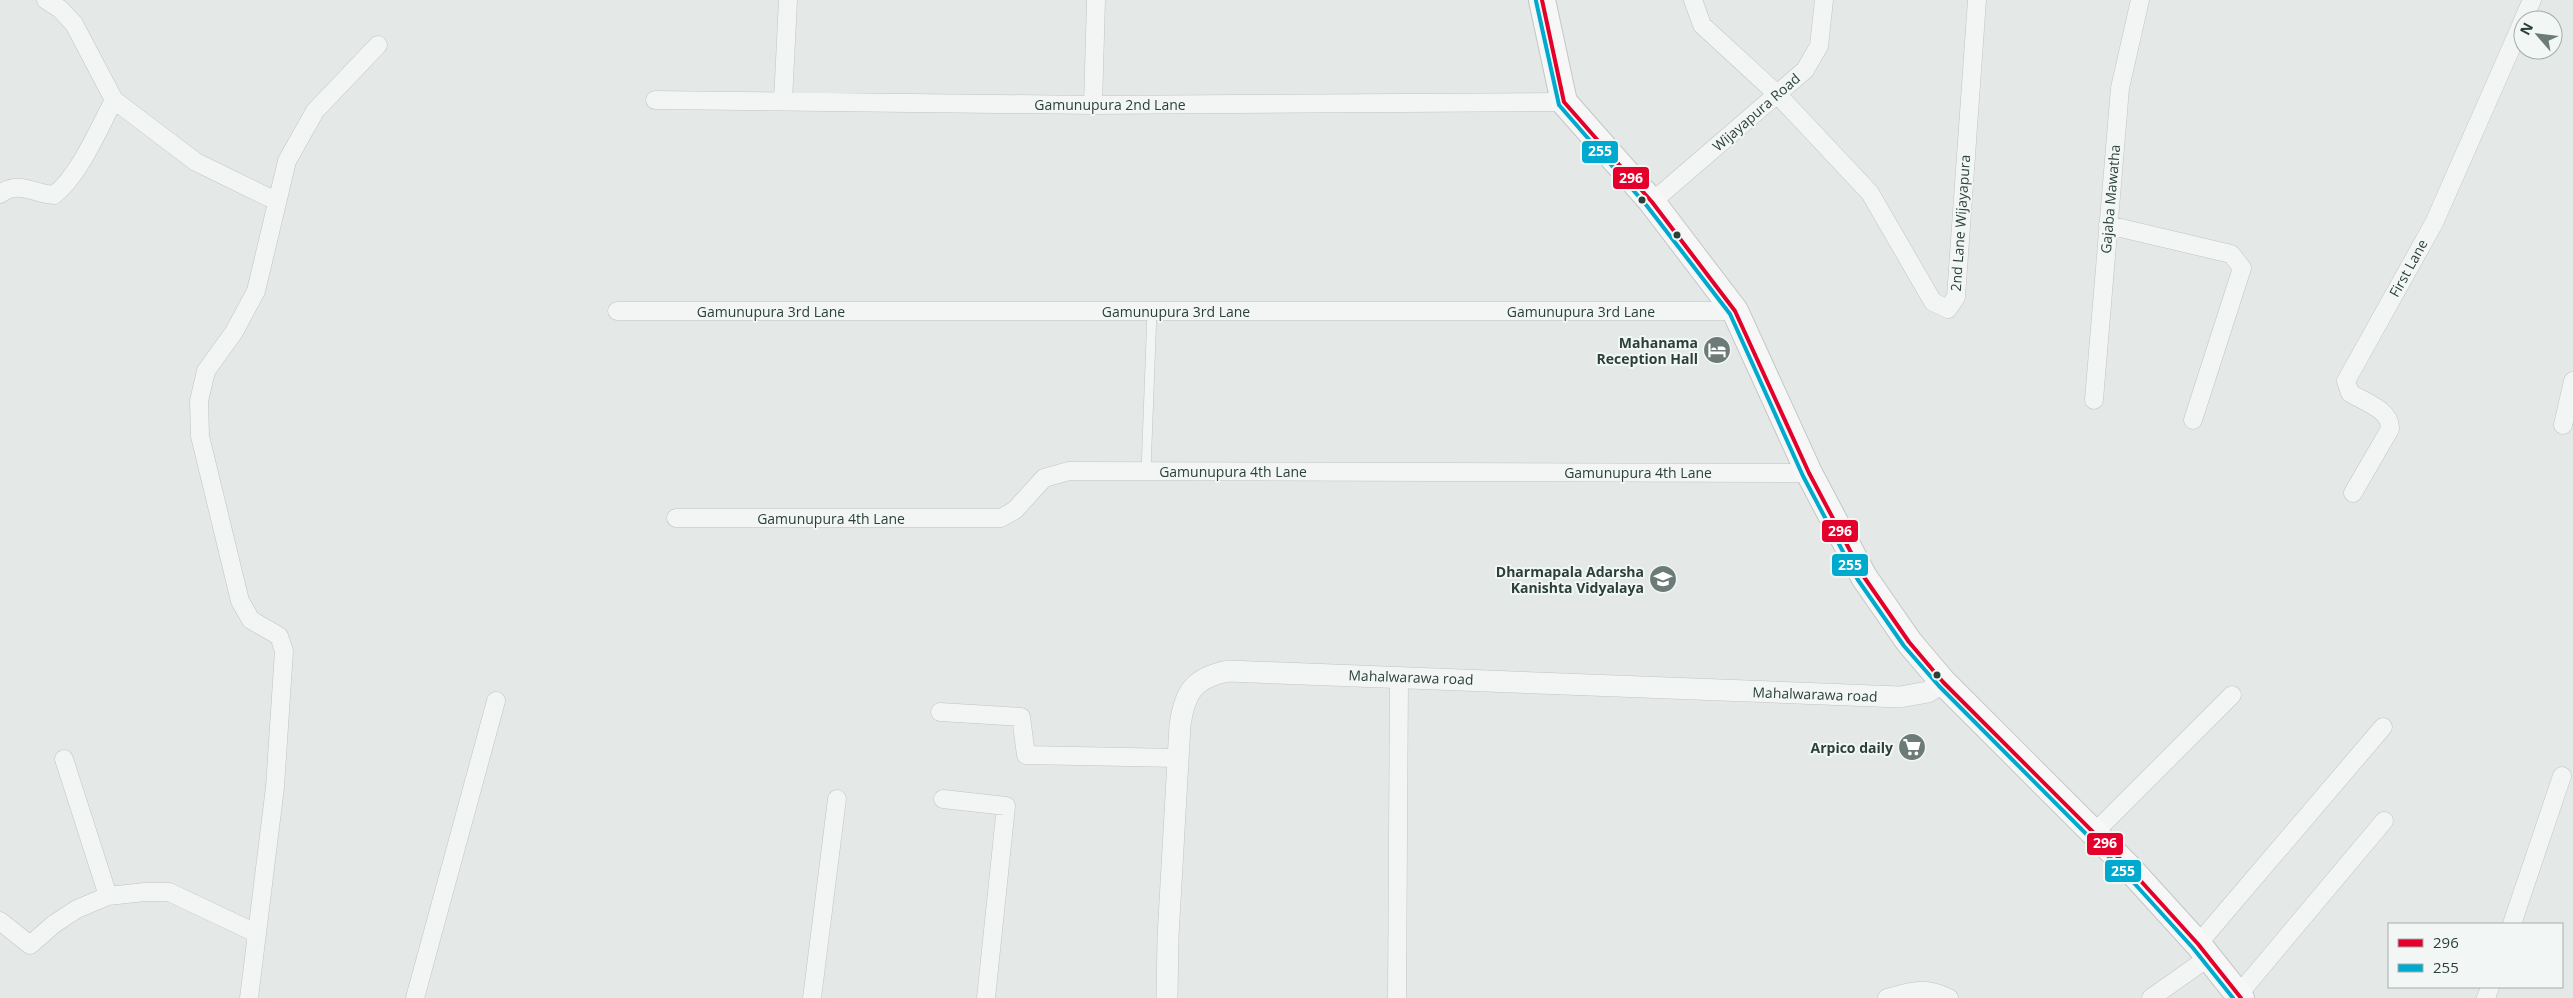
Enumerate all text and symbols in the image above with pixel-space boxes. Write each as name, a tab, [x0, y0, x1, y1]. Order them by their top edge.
north arrow	[2513, 10, 2563, 60]
text: N	[2515, 19, 2537, 38]
street label: Wijayapura Road	[1708, 69, 1804, 155]
street label: Gamunupura 2nd Lane	[1034, 95, 1186, 114]
line badge: 255	[1581, 140, 1619, 164]
text: 255	[1588, 141, 1612, 160]
street label: Gajaba Mawatha	[2096, 144, 2124, 254]
street label: 2nd Lane Wijayapura	[1946, 154, 1974, 292]
line badge: 296	[1612, 166, 1650, 190]
text: 296	[1619, 168, 1643, 187]
unlabelled marker	[1637, 195, 1647, 205]
unlabelled marker	[1672, 230, 1682, 240]
street label: First Lane	[2384, 236, 2432, 300]
street label: Gamunupura 3rd Lane	[697, 302, 845, 321]
street label: Gamunupura 3rd Lane	[1102, 302, 1250, 321]
street label: Gamunupura 3rd Lane	[1507, 302, 1655, 321]
place label: Mahanama Reception Hall	[1597, 333, 1698, 368]
hotel icon: Mahanama Reception Hall	[1702, 335, 1732, 365]
street label: Gamunupura 4th Lane	[1159, 462, 1307, 481]
street label: Gamunupura 4th Lane	[1564, 463, 1712, 482]
street label: Gamunupura 4th Lane	[757, 509, 905, 528]
line badge: 296	[1821, 519, 1859, 543]
text: 296	[1828, 521, 1852, 540]
line badge: 255	[1831, 553, 1869, 577]
text: 255	[1838, 555, 1862, 574]
place label: Dharmapala Adarsha Kanishta Vidyalaya	[1496, 562, 1644, 597]
school or university icon: Dharmapala Adarsha Kanishta Vidyalaya	[1648, 564, 1678, 594]
street label: Mahalwarawa road	[1348, 665, 1474, 689]
unlabelled marker	[1932, 670, 1942, 680]
street label: Mahalwarawa road	[1752, 682, 1878, 706]
supermarket icon: Arpico daily	[1897, 732, 1927, 762]
place label: Arpico daily	[1811, 738, 1893, 757]
line badge: 296	[2086, 832, 2124, 856]
text: 296	[2093, 833, 2117, 852]
line badge: 255	[2104, 859, 2142, 883]
text: 255	[2111, 861, 2135, 880]
legend	[2388, 923, 2563, 988]
text: 296	[2433, 932, 2459, 952]
text: 255	[2433, 957, 2459, 977]

